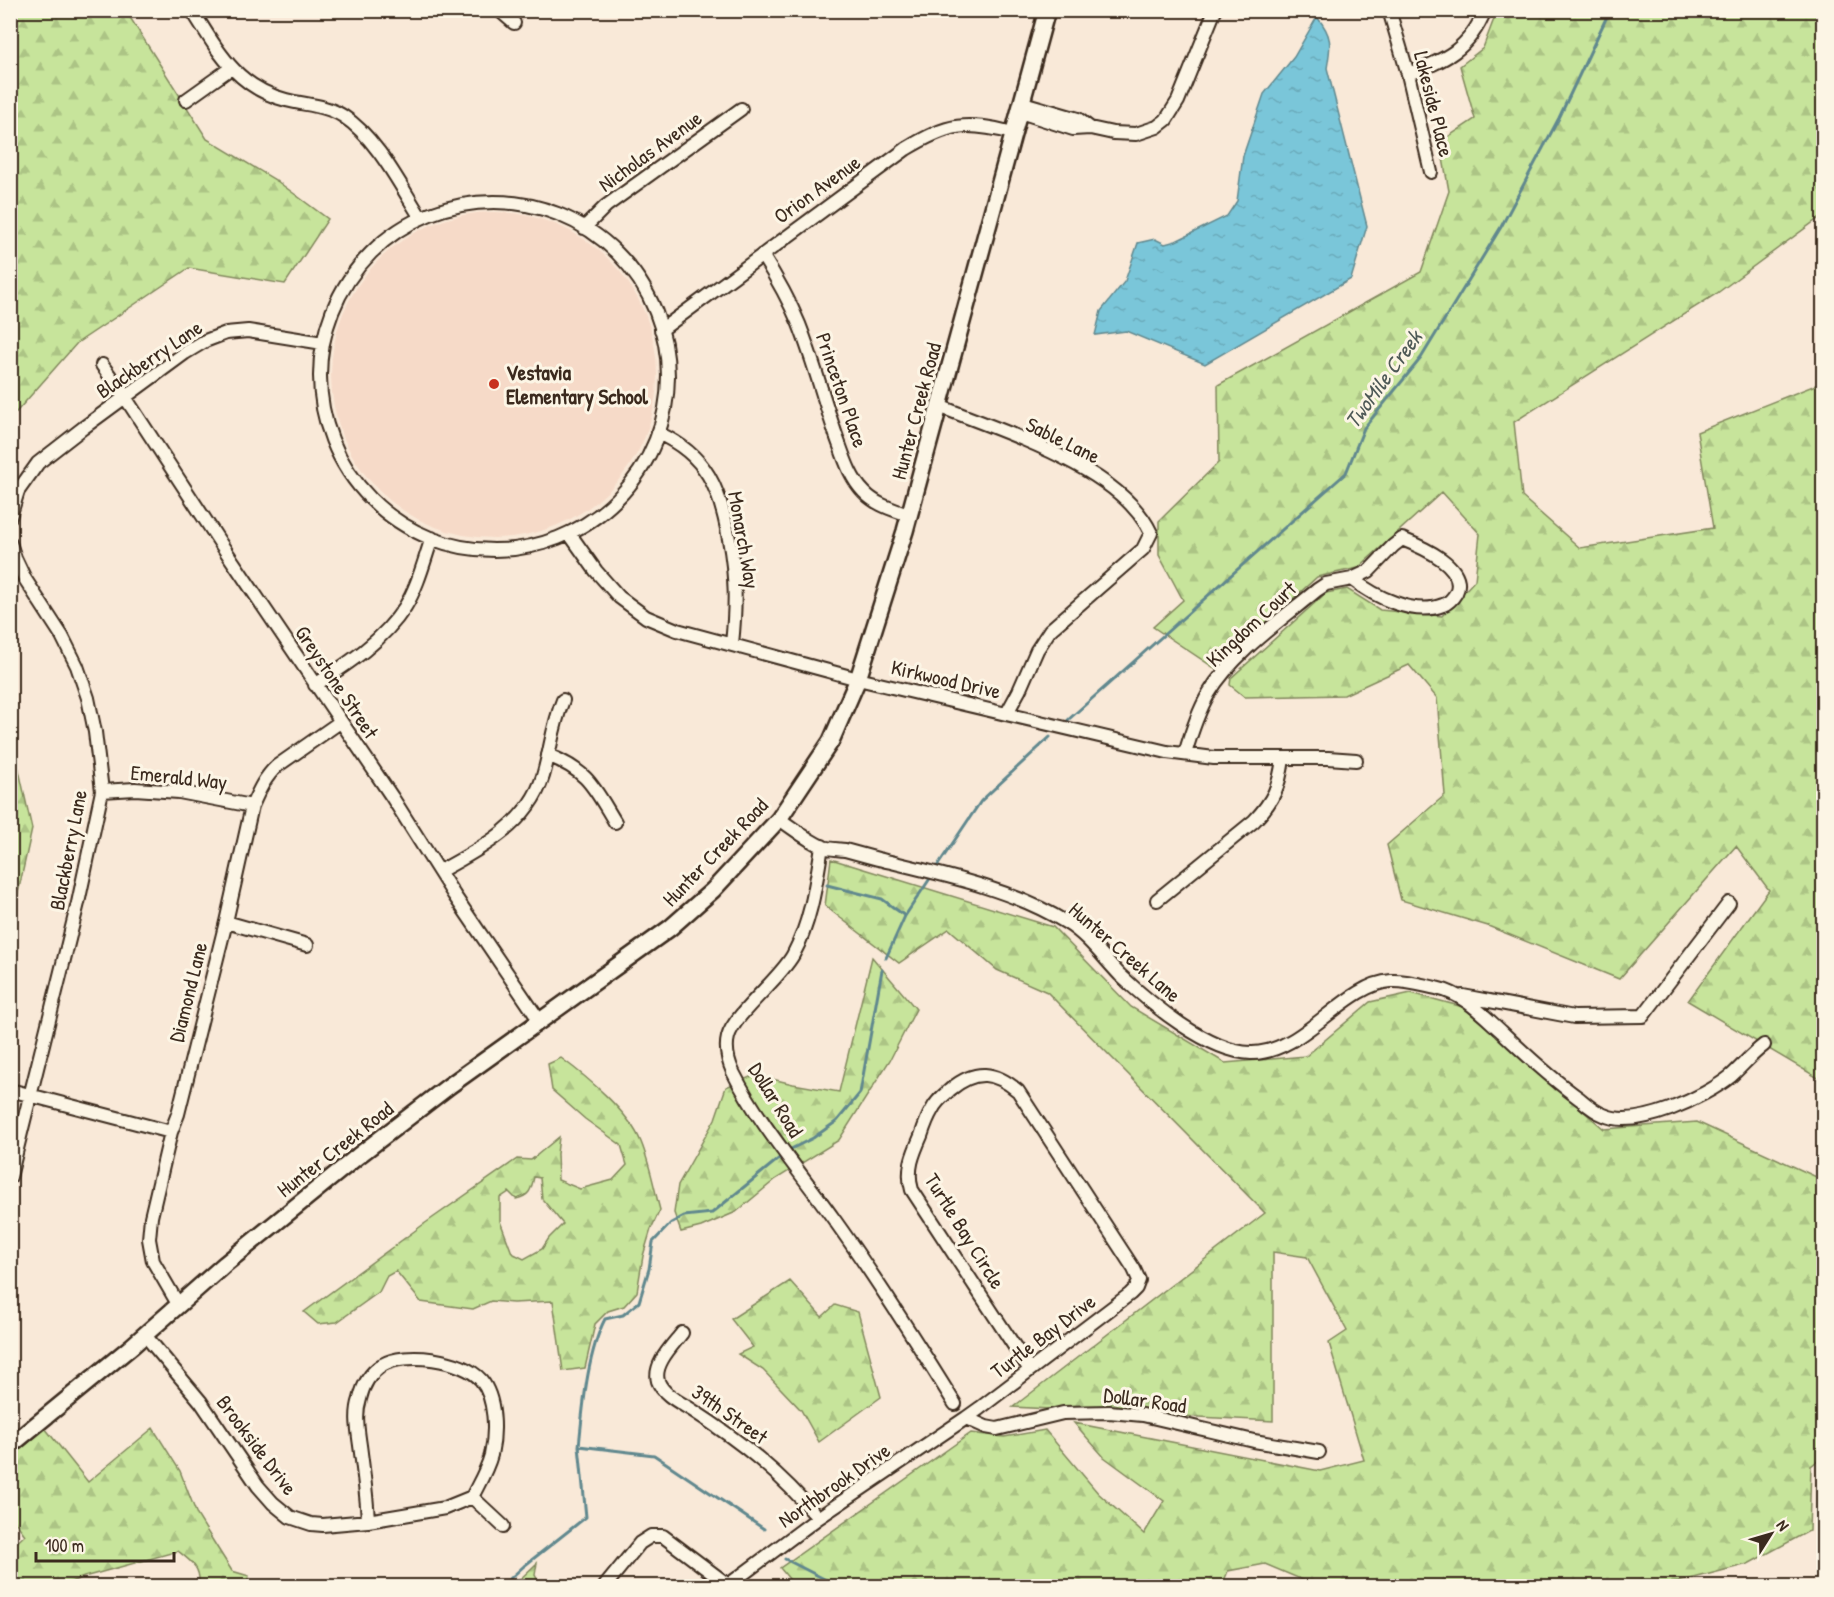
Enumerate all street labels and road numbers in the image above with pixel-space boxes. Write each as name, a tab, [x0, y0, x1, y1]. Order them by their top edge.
street label: Lakeside Place	[1407, 48, 1461, 160]
street label: Nicholas Avenue	[592, 104, 708, 198]
street label: Orion Avenue	[768, 148, 866, 230]
street label: Blackberry Lane	[90, 313, 208, 405]
street label: Princeton Place	[809, 329, 875, 451]
street label: Hunter Creek Road	[884, 339, 948, 483]
street label: Sable Lane	[1021, 410, 1105, 470]
street label: Monarch Way	[721, 489, 767, 591]
street label: Kingdom Court	[1199, 574, 1303, 673]
street label: Greystone Street	[288, 620, 386, 745]
street label: Kirkwood Drive	[888, 652, 1004, 706]
street label: Emerald Way	[129, 758, 229, 796]
street label: Blackberry Lane	[42, 787, 94, 913]
street label: Hunter Creek Road	[656, 791, 774, 913]
street label: Hunter Creek Lane	[1063, 895, 1187, 1009]
street label: Diamond Lane	[162, 939, 214, 1045]
street label: Dollar Road	[742, 1057, 810, 1143]
street label: Hunter Creek Road	[271, 1094, 399, 1204]
street label: Turtle Bay Circle	[918, 1168, 1012, 1294]
street label: Turtle Bay Drive	[985, 1287, 1101, 1385]
street label: 39th Street	[686, 1377, 775, 1451]
street label: Dollar Road	[1102, 1380, 1188, 1420]
street label: Brookside Drive	[210, 1389, 304, 1501]
street label: Northbrook Drive	[772, 1436, 896, 1534]

